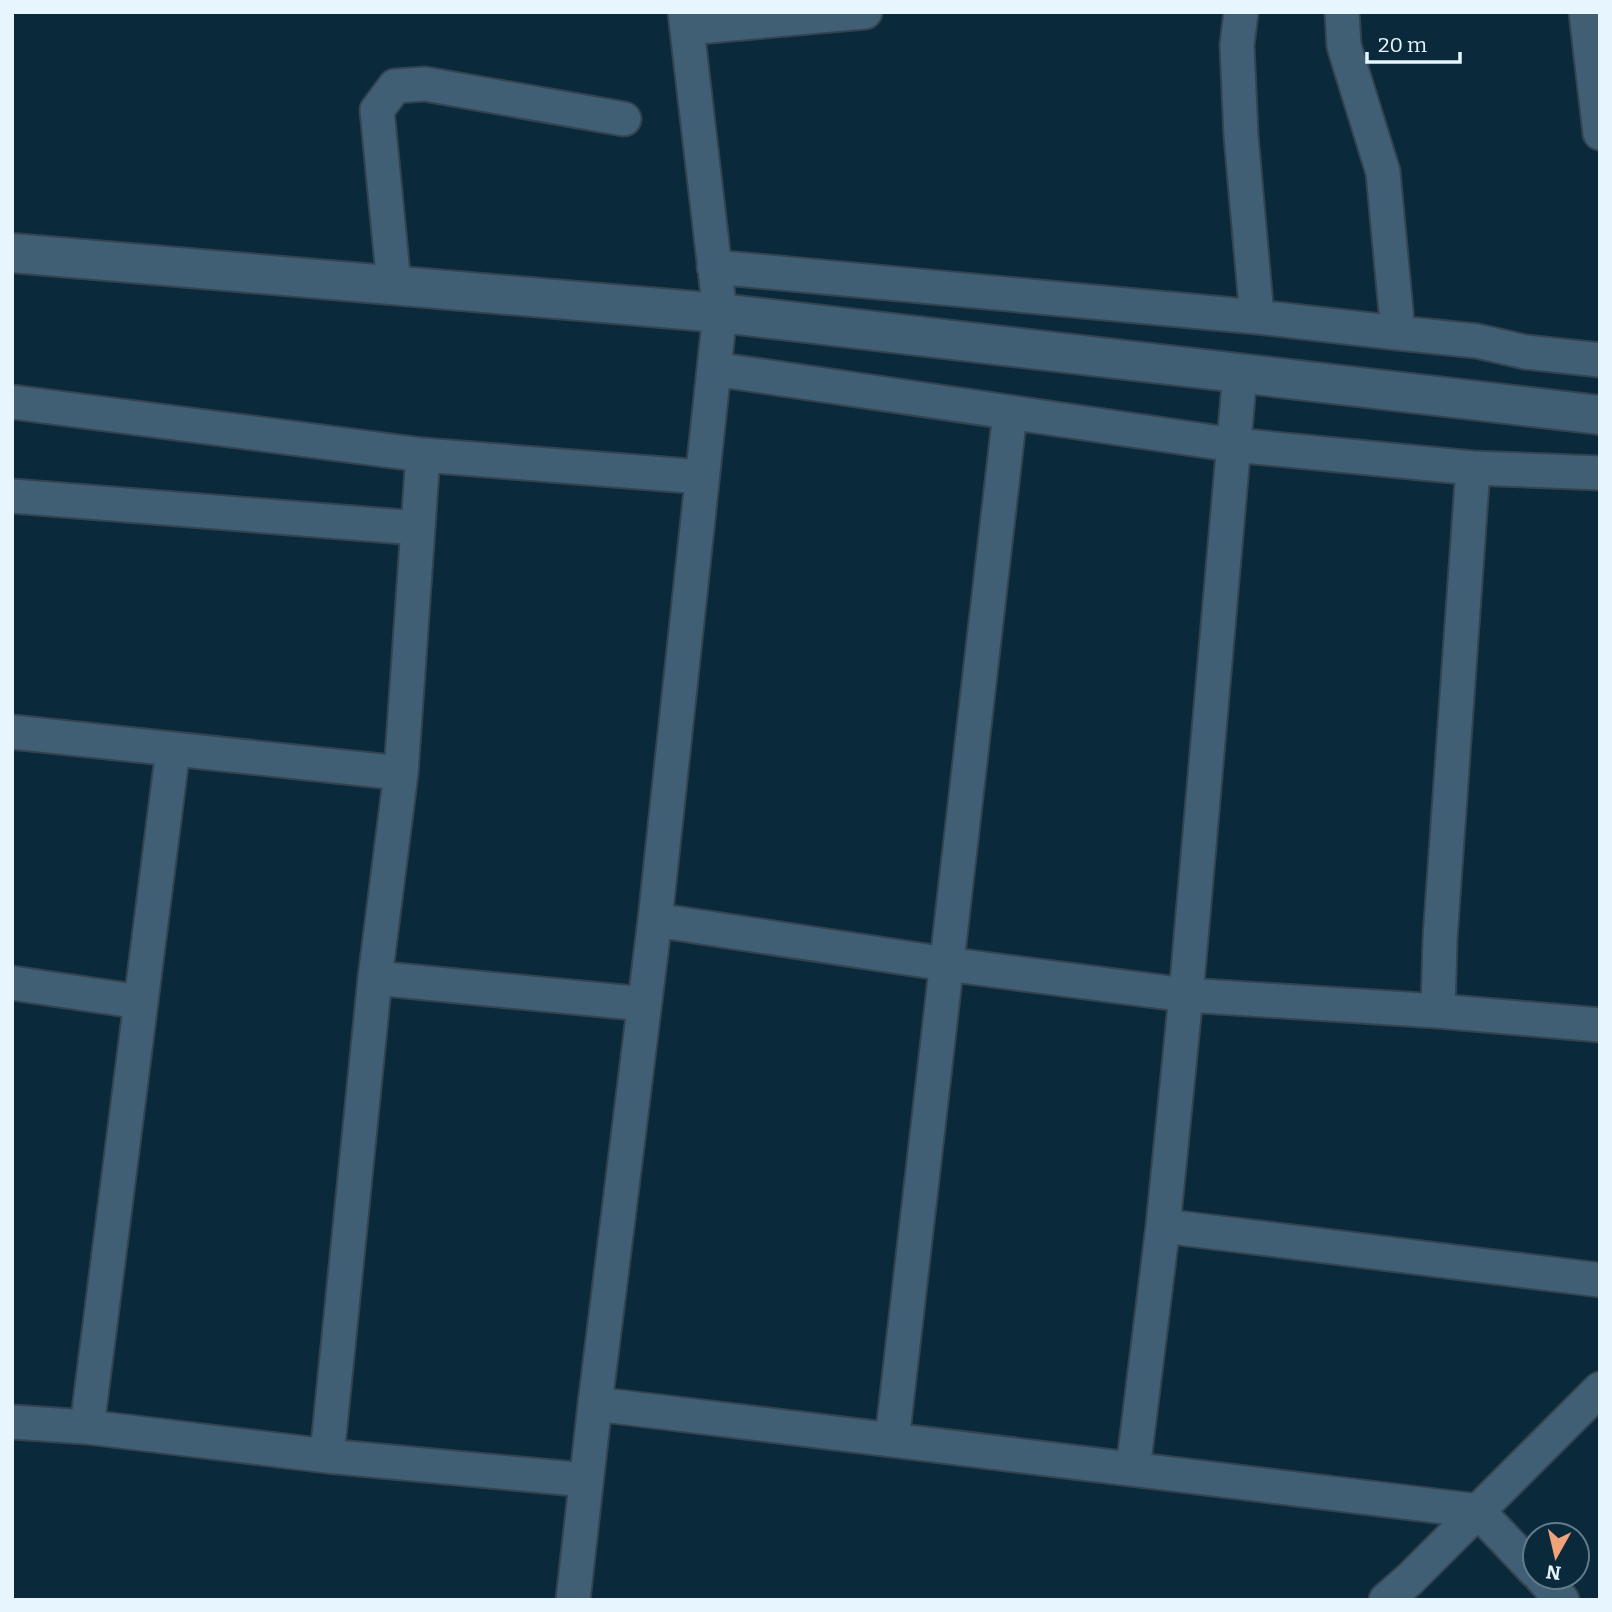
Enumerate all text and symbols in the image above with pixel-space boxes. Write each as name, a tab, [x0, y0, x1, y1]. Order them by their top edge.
scale bar	[1367, 21, 1460, 65]
text: 20 m	[1378, 32, 1427, 58]
north arrow	[1521, 1521, 1591, 1591]
text: N	[1545, 1560, 1563, 1585]

